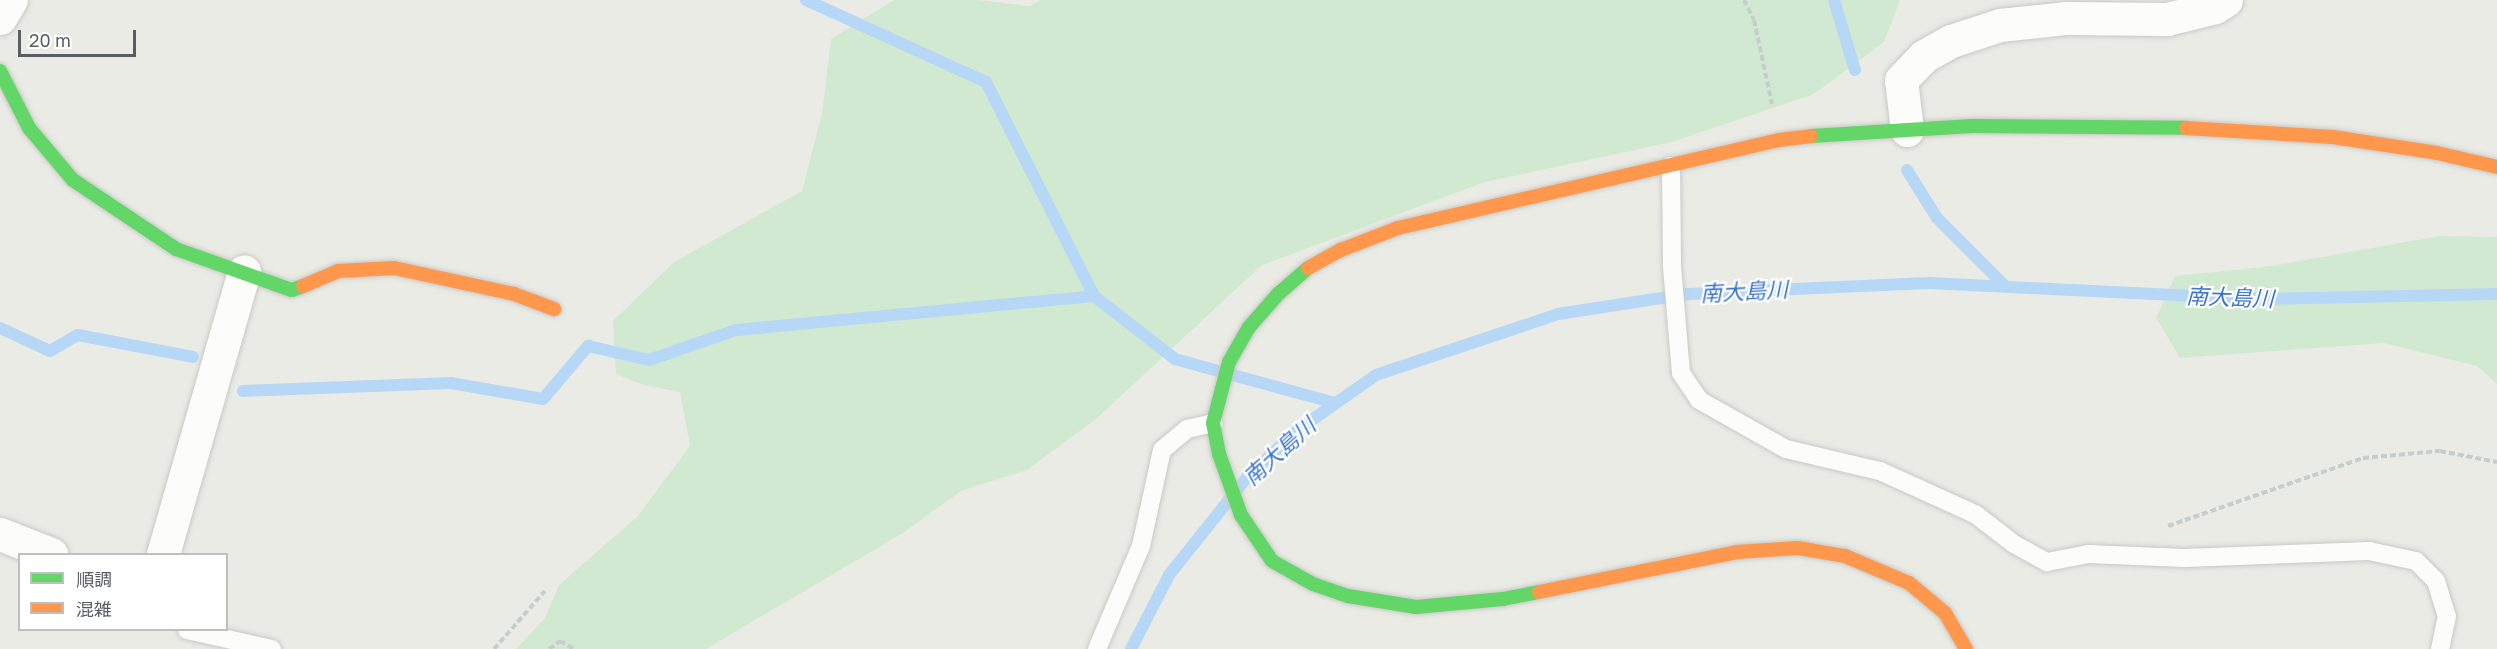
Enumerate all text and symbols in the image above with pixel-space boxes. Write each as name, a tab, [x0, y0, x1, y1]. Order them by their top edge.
scale bar	[21, 18, 140, 56]
text: 20 m	[29, 29, 71, 51]
water label: 南大島川	[1699, 276, 1789, 306]
water label: 南大島川	[2186, 282, 2274, 312]
water label: 南大島川	[1237, 412, 1321, 490]
legend	[18, 553, 228, 631]
text: 順調	[76, 568, 112, 590]
text: 混雑	[76, 598, 112, 620]

